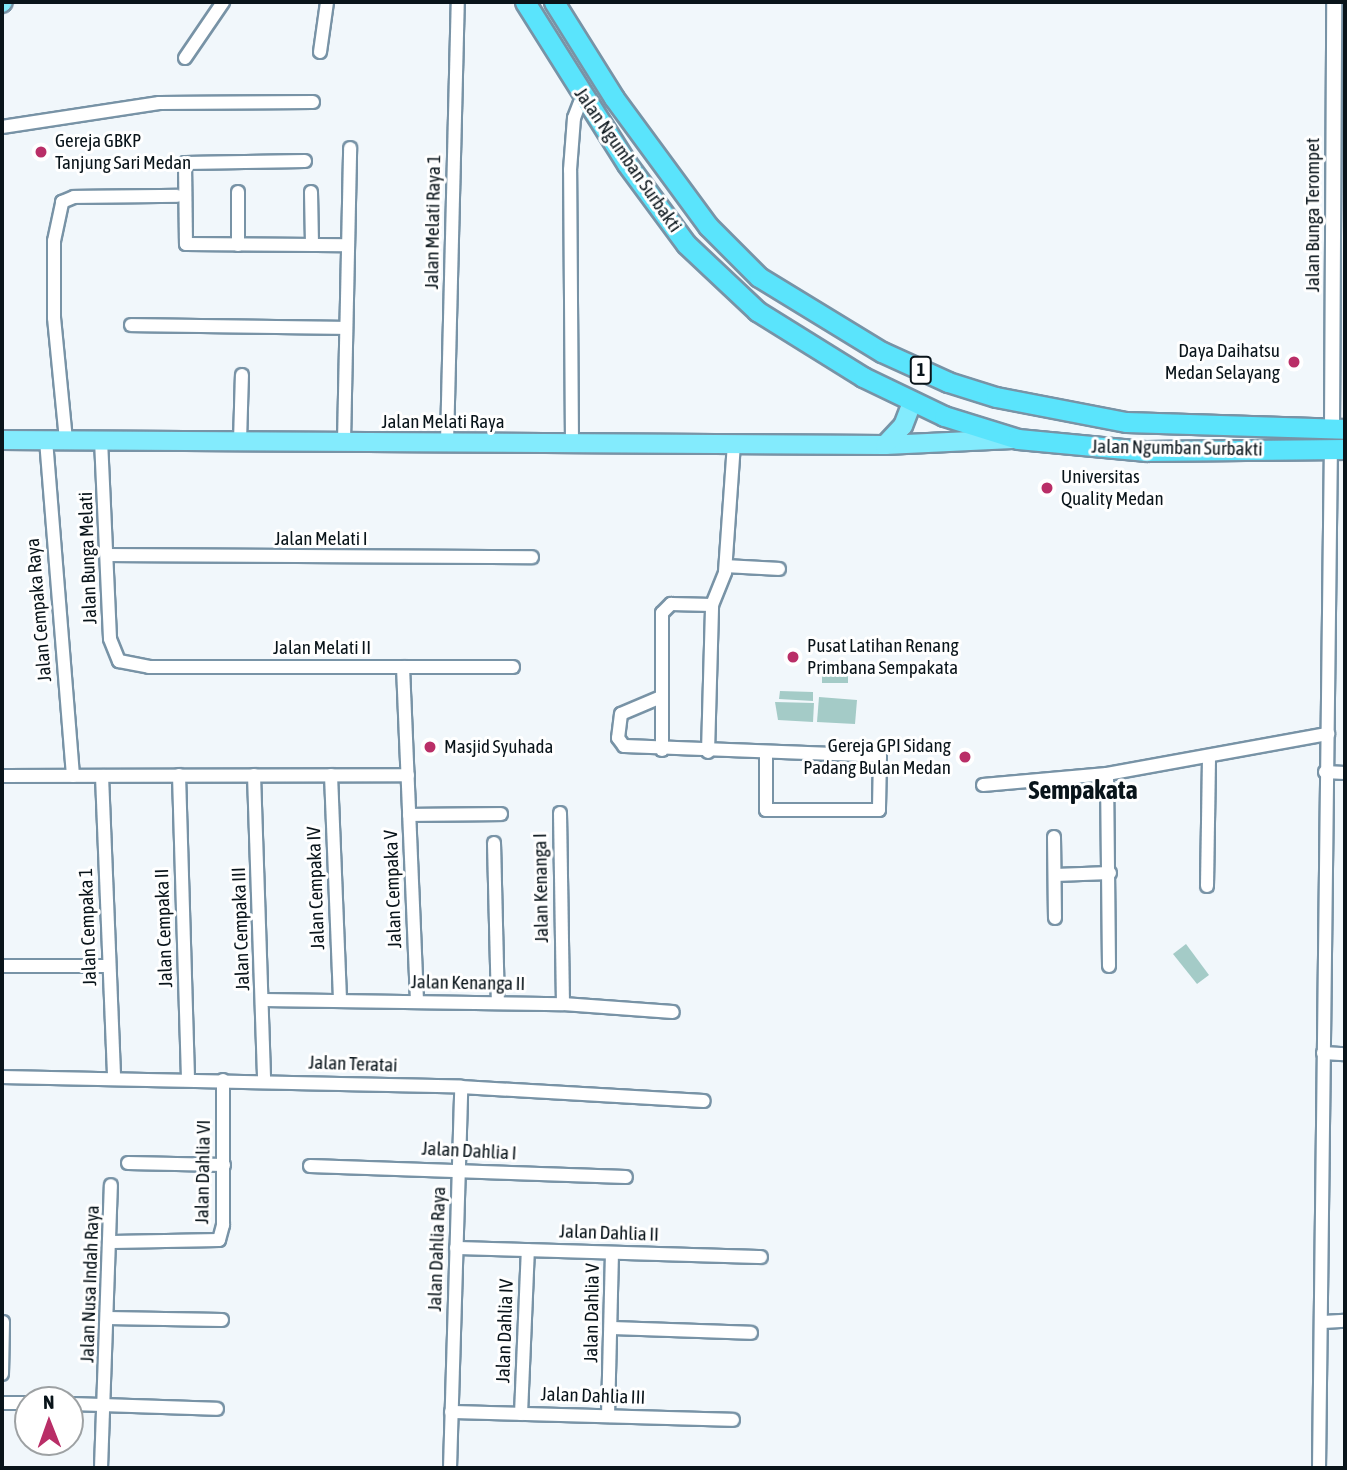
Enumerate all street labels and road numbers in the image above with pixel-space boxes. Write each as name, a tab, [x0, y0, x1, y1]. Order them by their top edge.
street label: Jalan Ngumban Surbakti	[570, 83, 686, 237]
street label: Jalan Bunga Terompet	[1302, 138, 1324, 292]
street label: Jalan Melati Raya 1	[420, 155, 446, 289]
road number: 1	[909, 356, 933, 384]
street label: Jalan Melati Raya	[381, 411, 505, 433]
street label: Jalan Ngumban Surbakti	[1091, 435, 1263, 461]
street label: Jalan Bunga Melati	[74, 491, 102, 625]
street label: Jalan Melati I	[274, 528, 368, 550]
street label: Jalan Cempaka Raya	[21, 537, 57, 683]
street label: Jalan Melati II	[273, 637, 371, 659]
street label: Jalan Cempaka IV	[302, 826, 330, 950]
street label: Jalan Cempaka V	[380, 829, 406, 949]
street label: Jalan Kenanga I	[529, 833, 553, 943]
street label: Jalan Cempaka III	[227, 867, 255, 991]
street label: Jalan Cempaka 1	[75, 868, 101, 986]
street label: Jalan Cempaka II	[151, 868, 177, 988]
street label: Jalan Kenanga II	[411, 971, 525, 995]
street label: Jalan Teratai	[308, 1051, 398, 1077]
street label: Jalan Dahlia VI	[191, 1120, 215, 1224]
street label: Jalan Dahlia I	[421, 1137, 517, 1165]
street label: Jalan Dahlia Raya	[423, 1186, 451, 1312]
street label: Jalan Nusa Indah Raya	[76, 1205, 104, 1363]
street label: Jalan Dahlia II	[559, 1220, 659, 1246]
street label: Jalan Dahlia V	[580, 1263, 604, 1363]
street label: Jalan Dahlia IV	[492, 1278, 518, 1384]
street label: Jalan Dahlia III	[540, 1383, 646, 1409]

